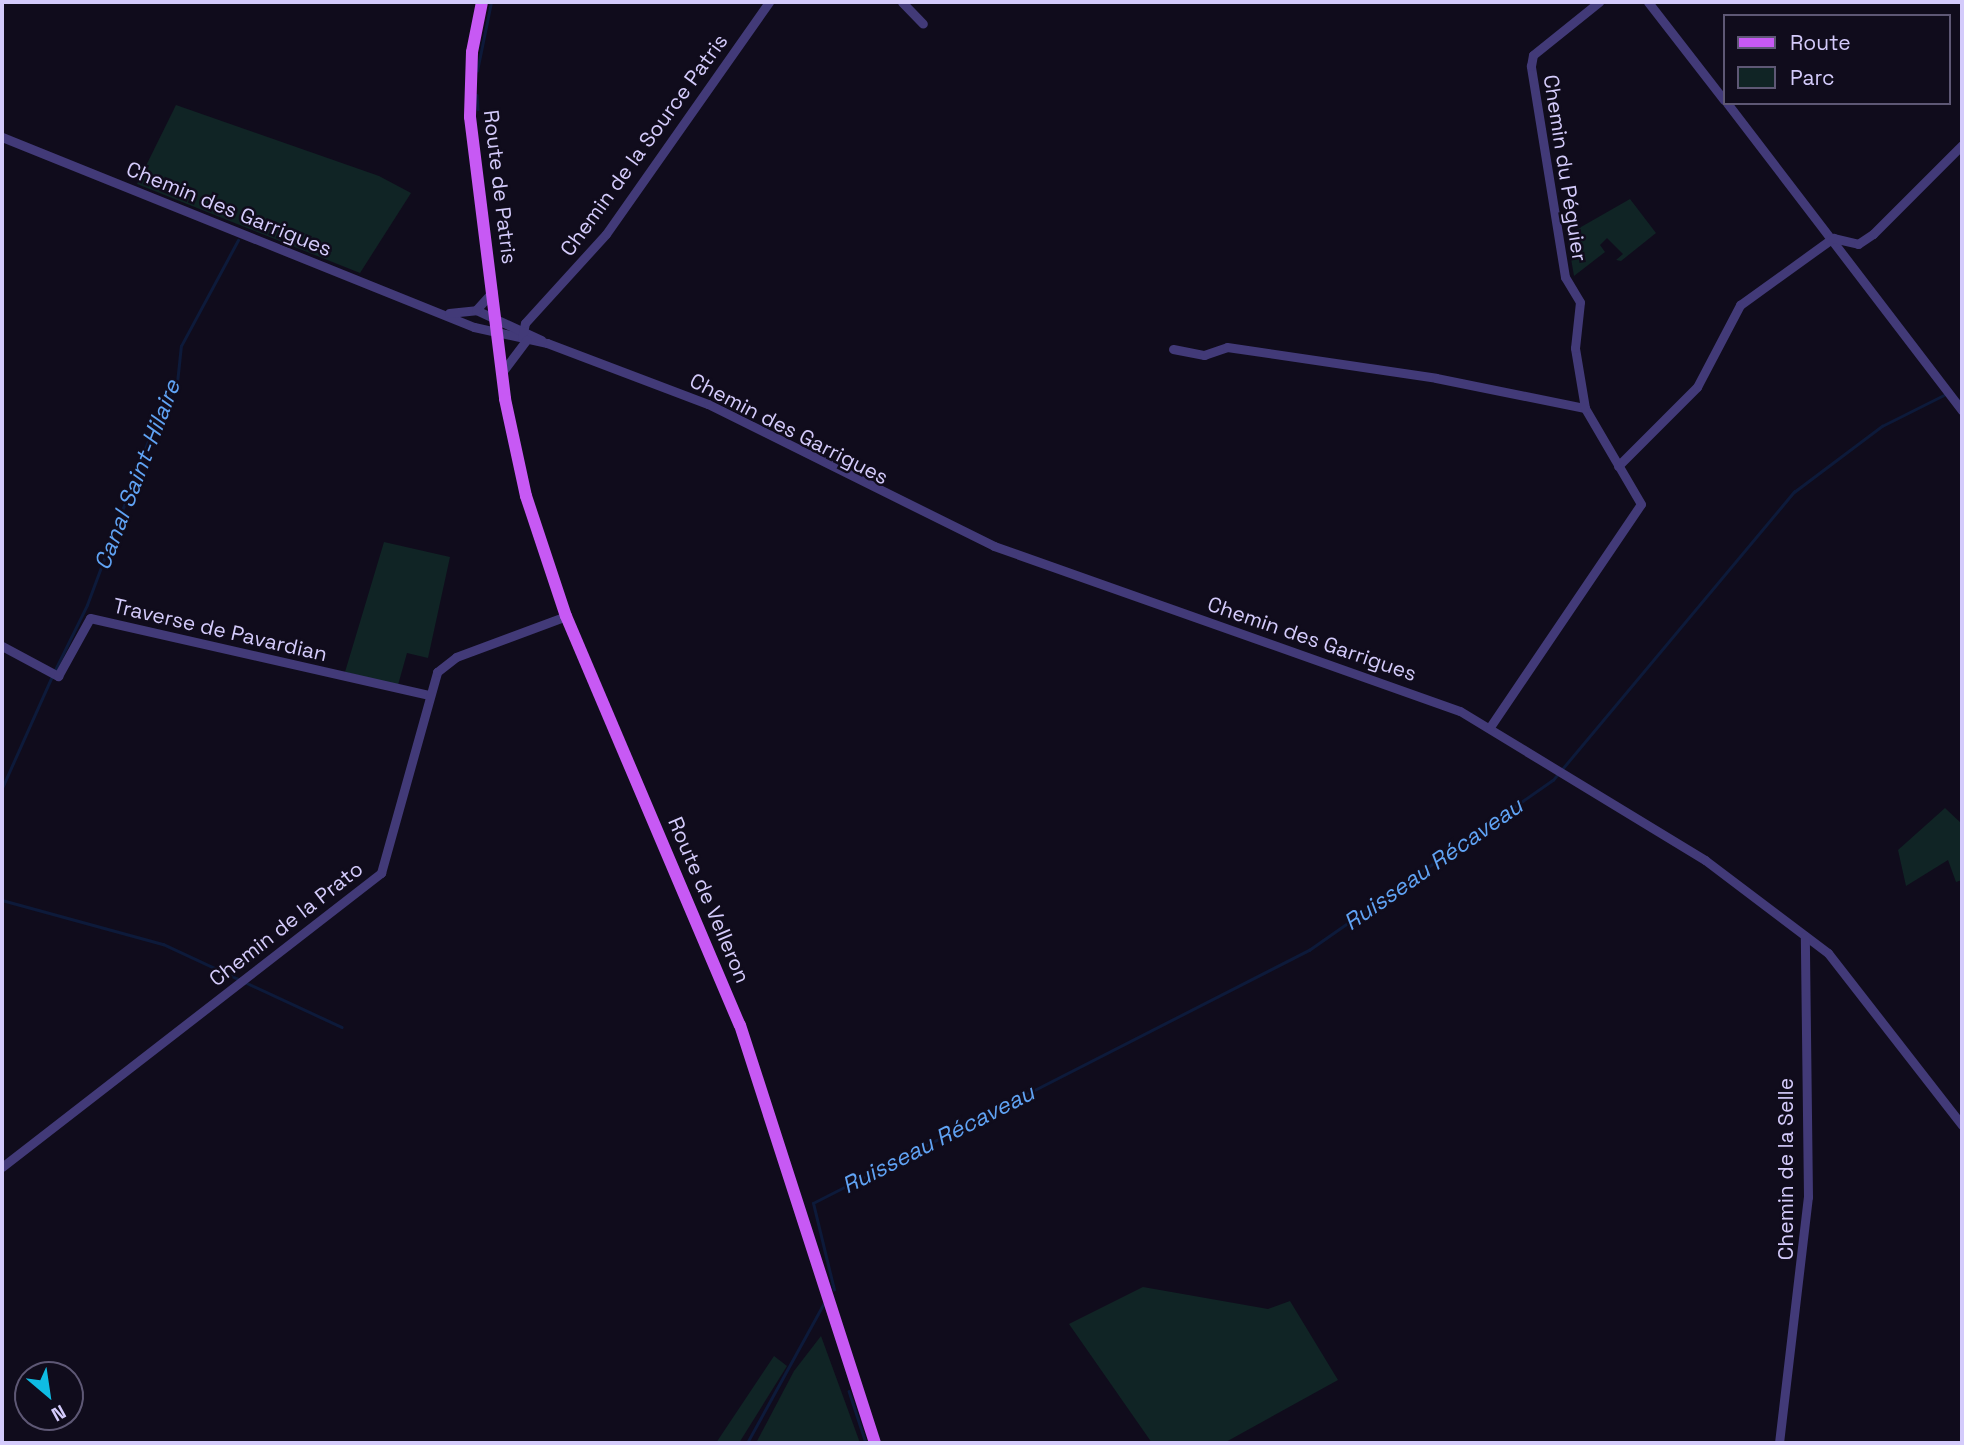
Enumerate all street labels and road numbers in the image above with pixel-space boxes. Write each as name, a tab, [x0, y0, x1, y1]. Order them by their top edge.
street label: Chemin de la Source Patris	[555, 29, 733, 261]
street label: Chemin du Péguier	[1538, 73, 1592, 263]
street label: Route de Patris	[478, 108, 522, 266]
street label: Chemin des Garrigues	[123, 156, 335, 262]
street label: Chemin des Garrigues	[686, 368, 892, 490]
street label: Chemin des Garrigues	[1204, 591, 1420, 687]
street label: Traverse de Pavardian	[110, 593, 330, 667]
street label: Route de Velleron	[663, 813, 755, 987]
street label: Chemin de la Prato	[204, 856, 368, 992]
street label: Chemin de la Selle	[1773, 1078, 1799, 1260]

